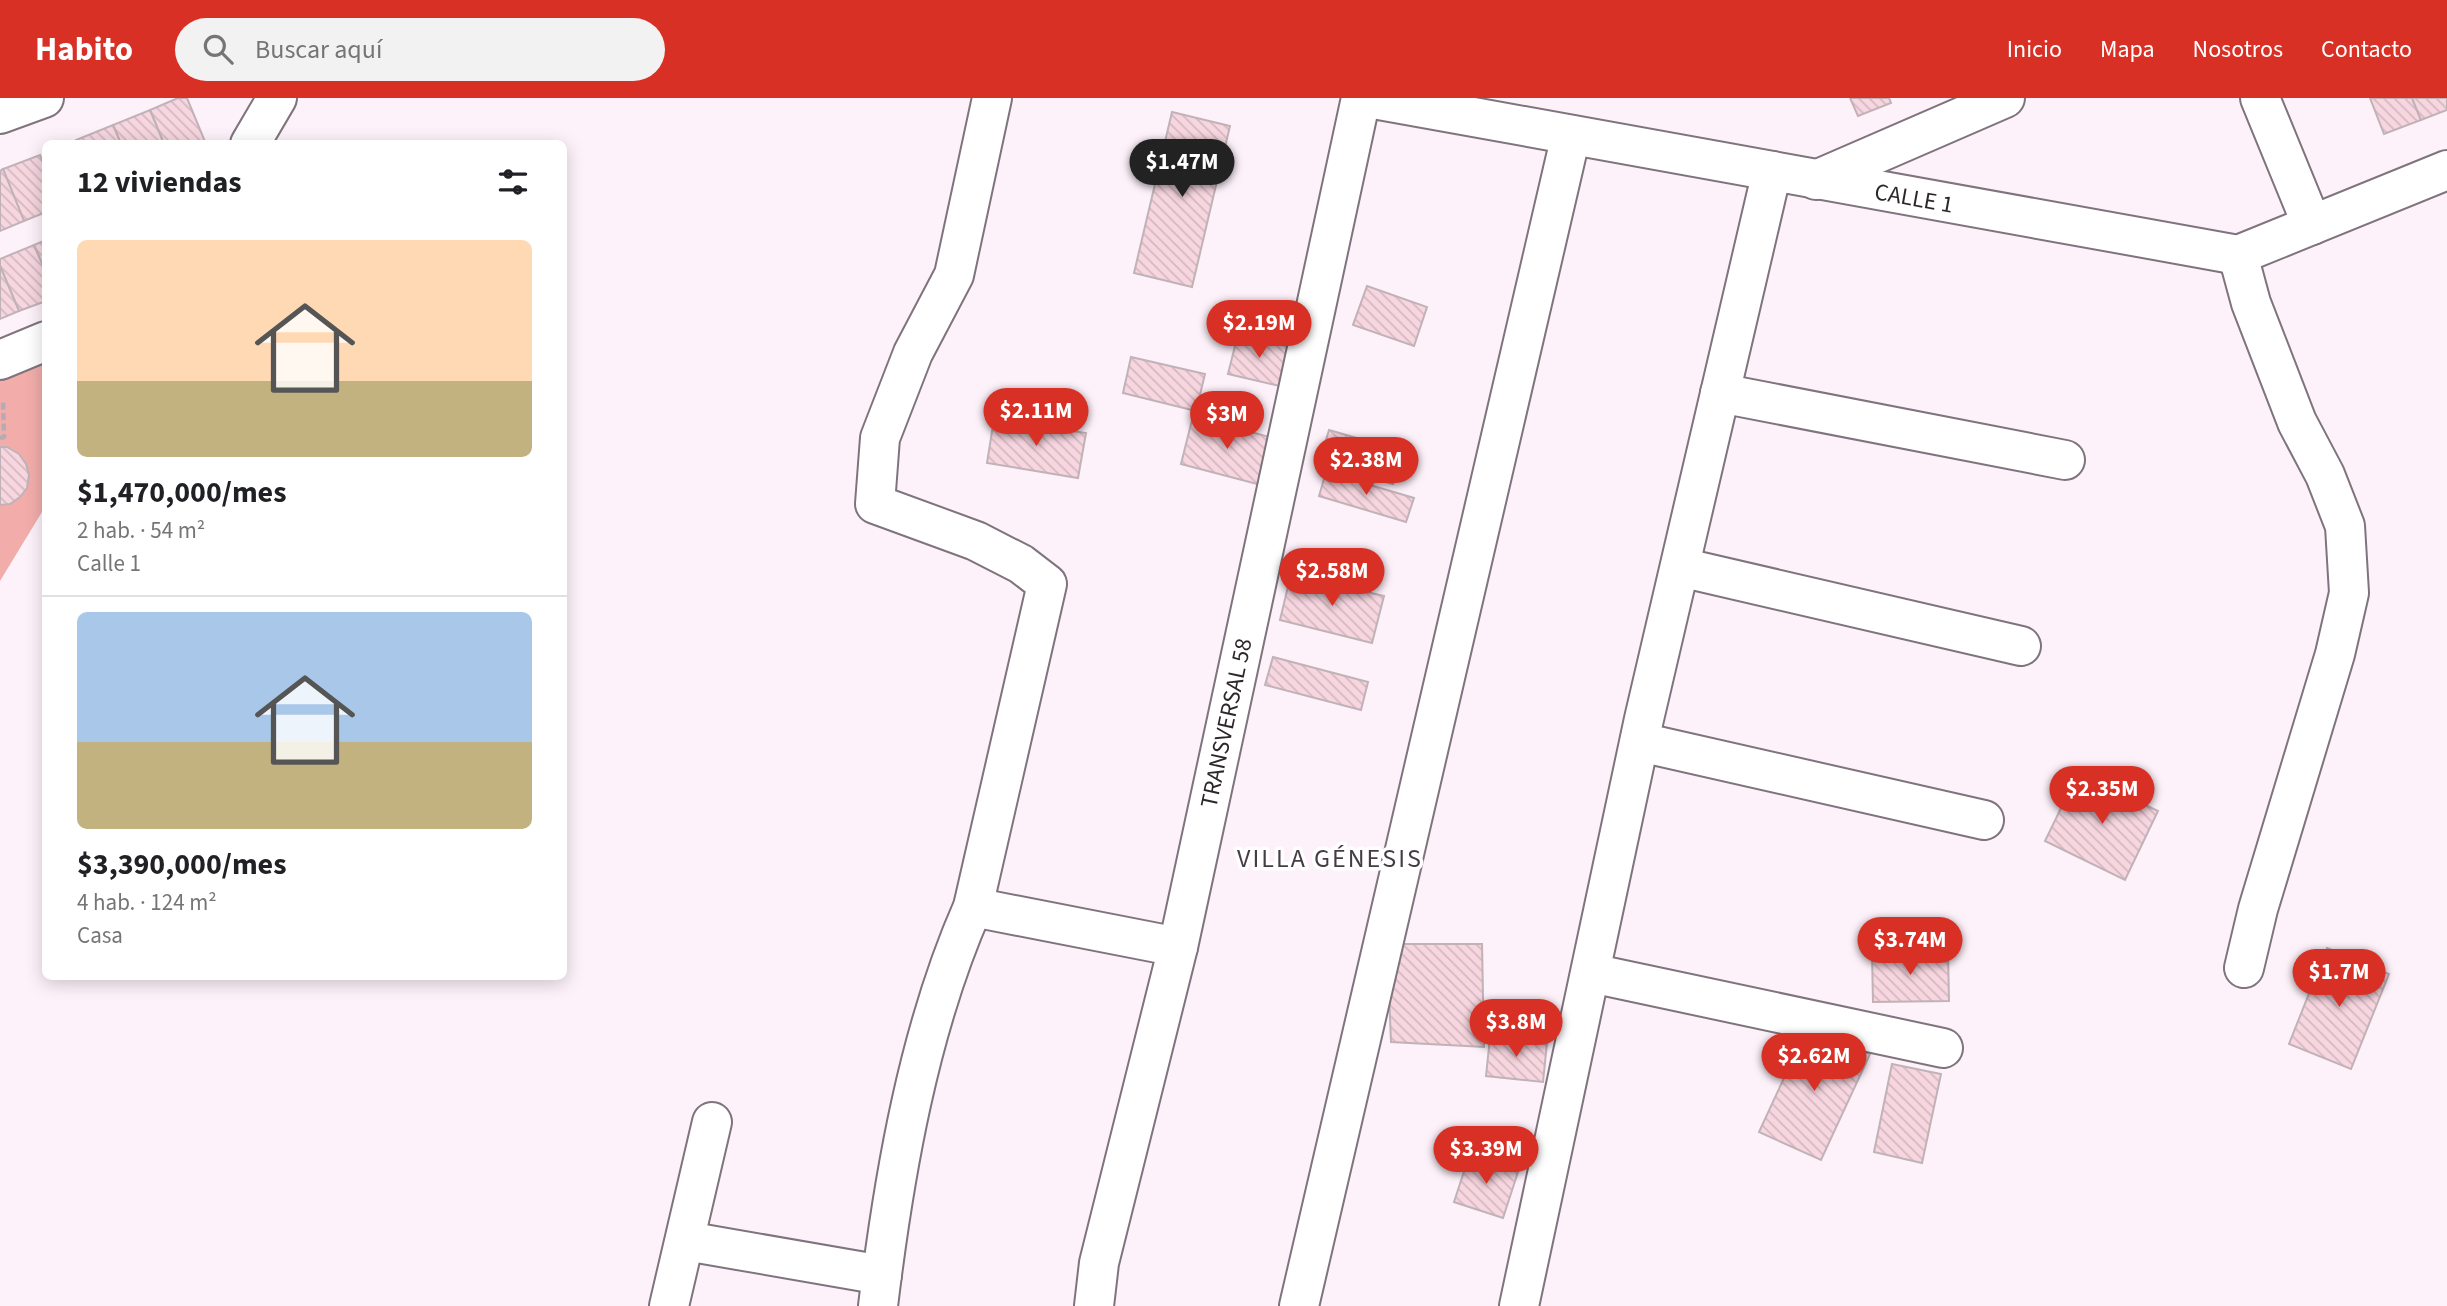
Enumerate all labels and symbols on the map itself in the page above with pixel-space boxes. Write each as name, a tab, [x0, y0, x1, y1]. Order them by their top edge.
pin: $1.47M	[1125, 140, 1239, 199]
street label: CALLE 1	[1872, 174, 1956, 223]
pin: $2.19M	[1202, 300, 1316, 360]
pin: $2.11M	[979, 388, 1093, 448]
pin: $3M	[1193, 392, 1261, 451]
pin: $2.38M	[1309, 438, 1423, 497]
pin: $2.58M	[1275, 548, 1389, 608]
street label: TRANSVERSAL 58	[1191, 635, 1262, 811]
pin: $2.35M	[2045, 766, 2159, 826]
district label: VILLA GÉNESIS	[1237, 840, 1423, 877]
pin: $3.74M	[1853, 918, 1967, 977]
pin: $1.7M	[2290, 950, 2388, 1009]
pin: $3.8M	[1467, 1000, 1565, 1059]
pin: $2.62M	[1757, 1034, 1871, 1093]
pin: $3.39M	[1429, 1126, 1543, 1186]

